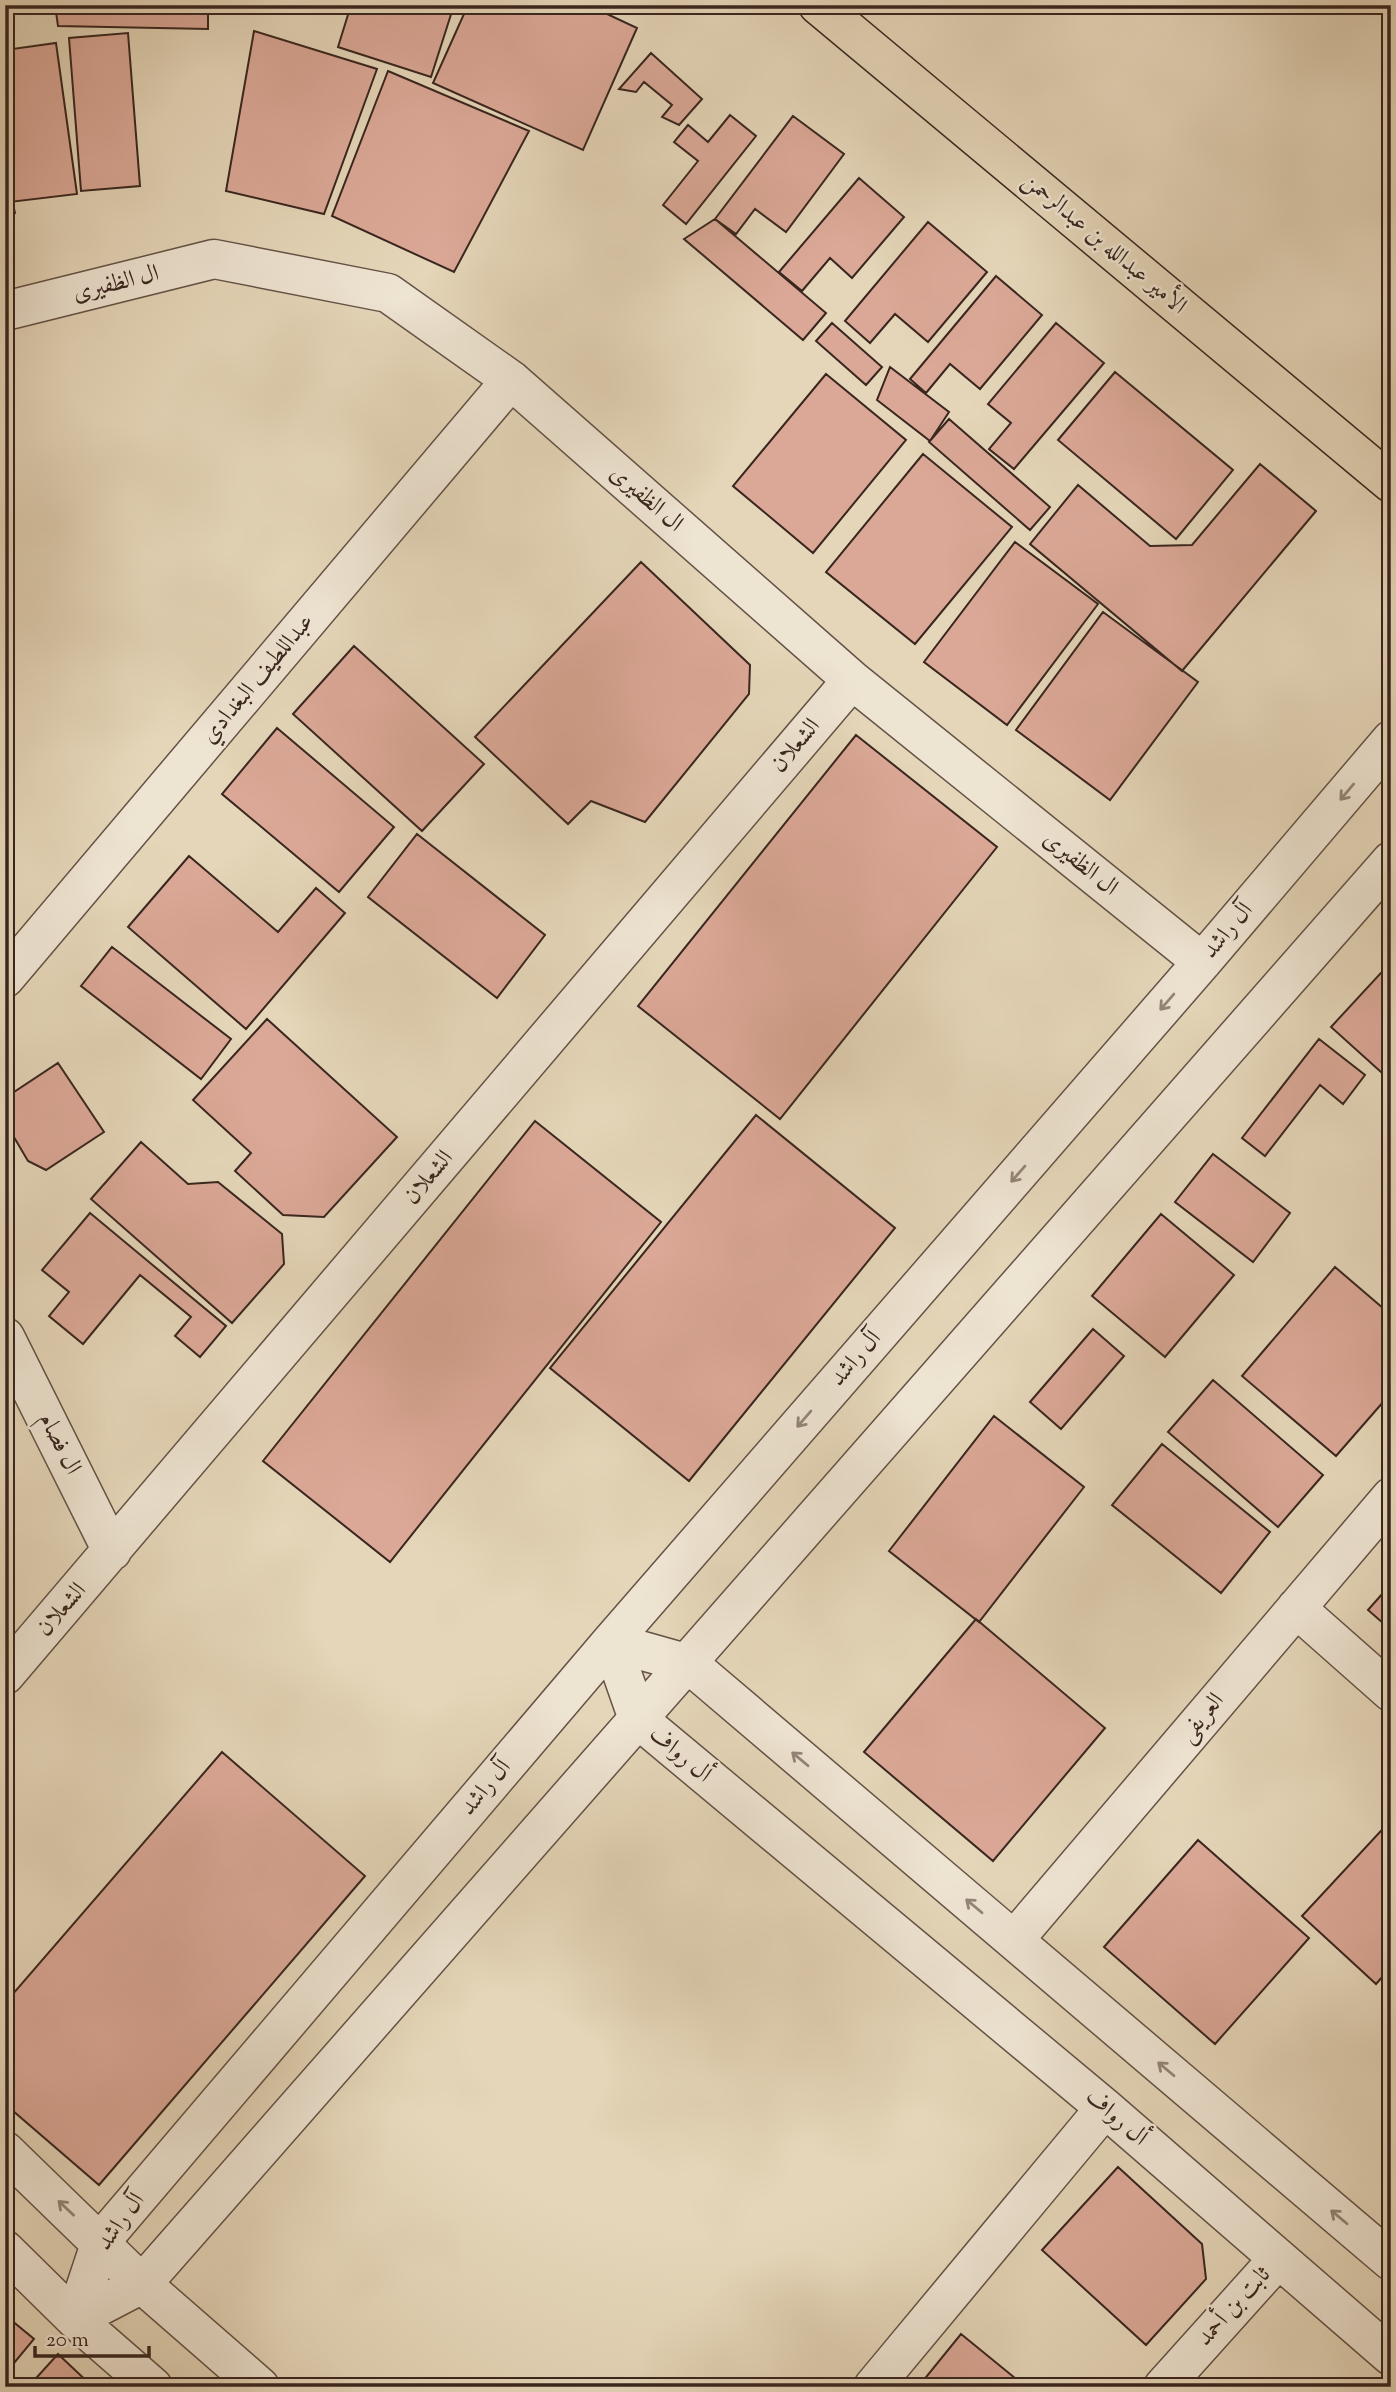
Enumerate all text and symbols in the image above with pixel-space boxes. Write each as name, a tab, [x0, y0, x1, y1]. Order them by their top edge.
street label: الأمير عبدالله بن عبدالرحمن	[1014, 164, 1195, 323]
street label: ال الظفيرى	[69, 257, 163, 311]
street label: ال الظفيرى	[602, 457, 690, 541]
street label: عبداللطيف البغدادي	[193, 606, 323, 752]
street label: الشعلان	[763, 711, 829, 781]
one-way arrow	[1339, 782, 1354, 800]
street label: ال الظفيرى	[1035, 823, 1125, 905]
street label: آل راشد	[1194, 893, 1264, 967]
one-way arrow	[1159, 993, 1175, 1011]
street label: الشعلان	[396, 1143, 462, 1213]
one-way arrow	[1010, 1164, 1026, 1182]
street label: آل راشد	[822, 1321, 892, 1394]
street label: ال فصام	[27, 1407, 89, 1482]
one-way arrow	[796, 1410, 812, 1428]
street label: الشعلان	[29, 1575, 95, 1645]
street label: العريفى	[1171, 1686, 1233, 1750]
street label: أل رواف	[641, 1717, 721, 1792]
street label: آل راشد	[452, 1750, 522, 1824]
one-way arrow	[791, 1751, 809, 1767]
one-way arrow	[965, 1898, 983, 1914]
one-way arrow	[1157, 2061, 1175, 2077]
street label: أل رواف	[1077, 2080, 1156, 2155]
street label: آل راشد	[88, 2184, 155, 2258]
one-way arrow	[58, 2200, 75, 2217]
one-way arrow	[1330, 2209, 1348, 2225]
street label: ثابت بن أحمد	[1187, 2258, 1279, 2354]
scale bar	[35, 2315, 149, 2359]
text: 20 m	[46, 2326, 89, 2356]

